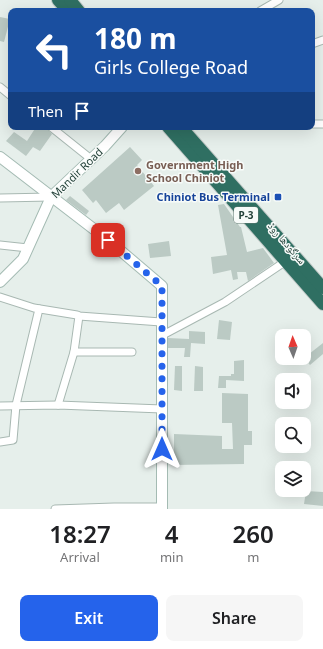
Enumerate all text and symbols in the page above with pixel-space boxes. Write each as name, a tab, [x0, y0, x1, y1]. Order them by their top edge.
text: 180 m	[94, 19, 177, 57]
icon: left	[28, 24, 80, 76]
text: Girls College Road	[94, 55, 248, 79]
icon: arrive	[71, 100, 93, 122]
text: Then	[28, 101, 63, 121]
street label: Mandir Road	[48, 144, 106, 201]
place label: Government High School Chiniot	[146, 157, 243, 185]
marker: Government High School Chiniot	[133, 166, 143, 176]
place label: Chiniot Bus Terminal	[157, 189, 270, 204]
marker: Chiniot Bus Terminal	[273, 192, 283, 202]
road number: P-3	[234, 207, 258, 223]
street label: سرگودھا روڈ	[265, 218, 310, 267]
pin	[91, 223, 125, 257]
icon: arrive	[97, 229, 119, 251]
north arrow	[275, 329, 311, 365]
map controls	[275, 329, 311, 497]
button: sound	[275, 373, 311, 409]
button: search	[275, 417, 311, 453]
position arrow	[141, 428, 183, 470]
button: layers	[275, 461, 311, 497]
text: 18:27	[49, 517, 111, 550]
text: 4	[165, 517, 179, 550]
text: 260	[233, 517, 274, 550]
text: Arrival	[60, 548, 100, 566]
text: min	[160, 548, 183, 566]
text: m	[247, 548, 259, 566]
button: Exit	[20, 595, 158, 641]
button: Share	[166, 595, 303, 641]

